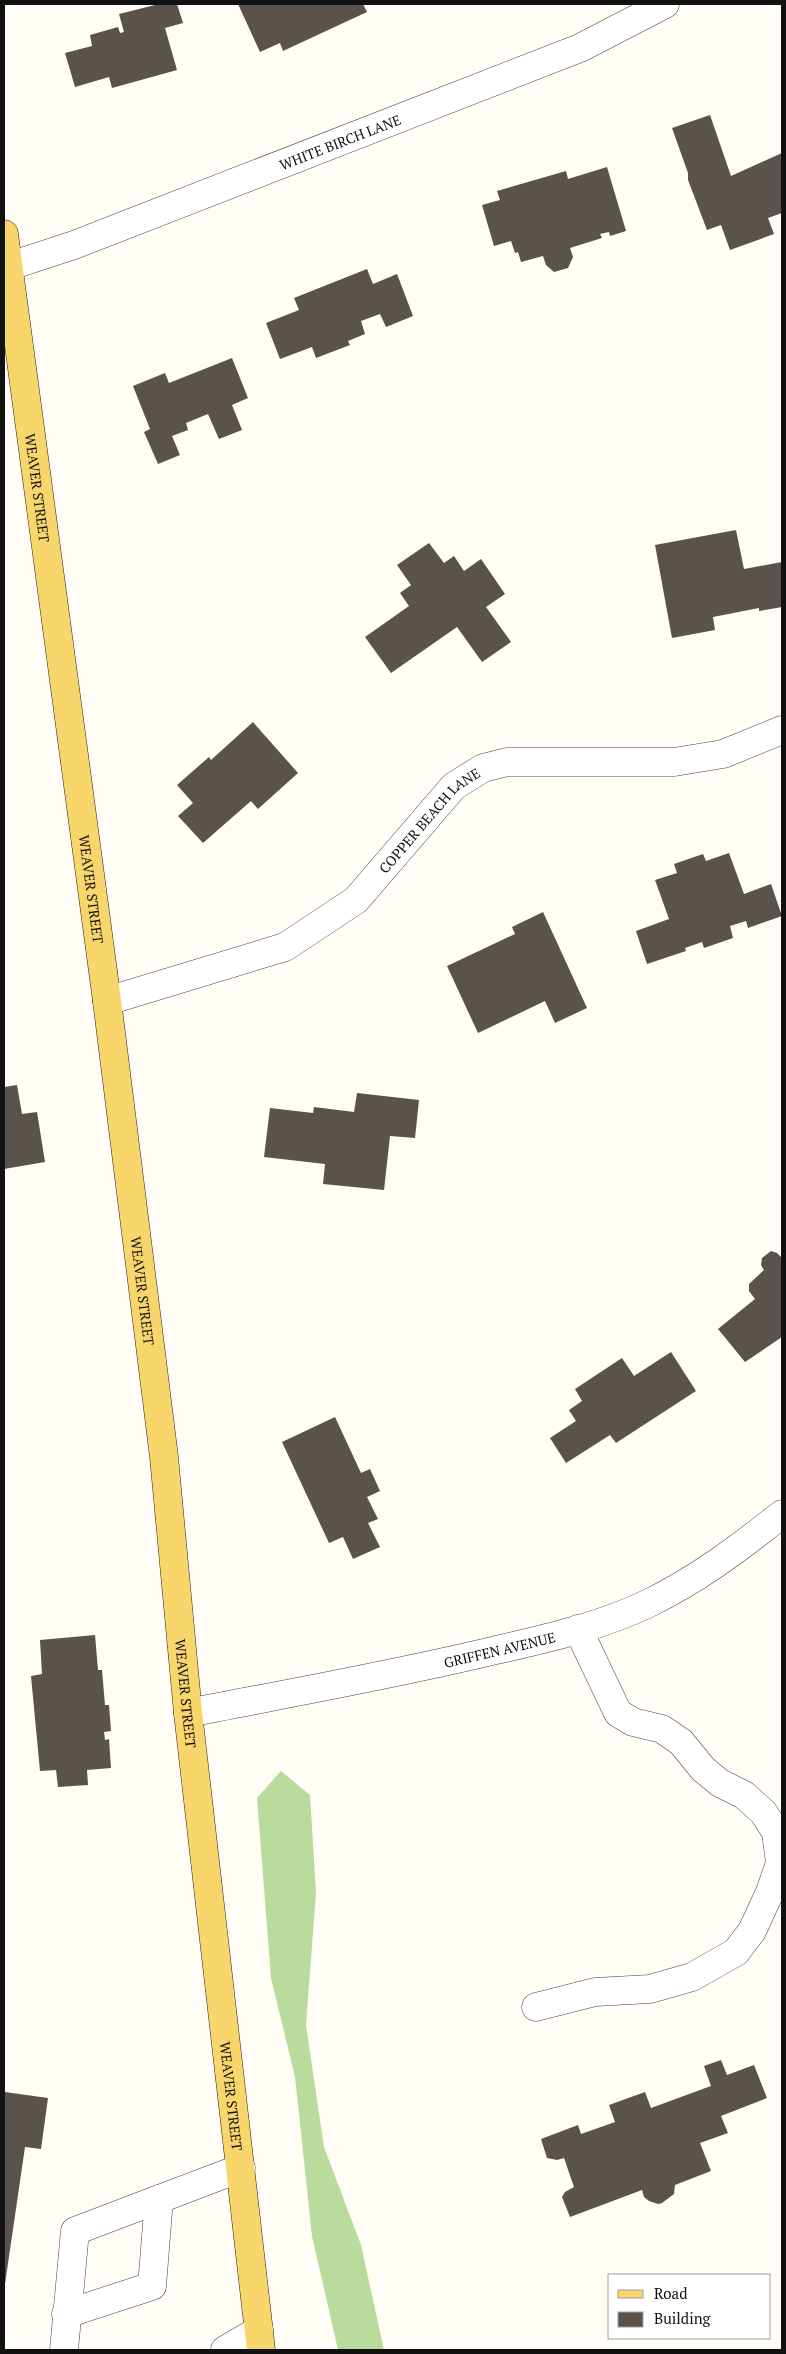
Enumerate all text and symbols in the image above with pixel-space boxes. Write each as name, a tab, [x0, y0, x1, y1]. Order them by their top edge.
street label: WHITE BIRCH LANE	[276, 109, 403, 174]
street label: WEAVER STREET	[21, 432, 55, 544]
street label: COPPER BEACH LANE	[374, 763, 483, 877]
street label: WEAVER STREET	[75, 834, 109, 945]
street label: WEAVER STREET	[127, 1235, 159, 1347]
street label: GRIFFEN AVENUE	[442, 1627, 557, 1671]
street label: WEAVER STREET	[172, 1638, 201, 1749]
street label: WEAVER STREET	[216, 2040, 248, 2152]
legend	[608, 2274, 771, 2339]
text: Road	[654, 2283, 687, 2303]
text: Building	[654, 2308, 712, 2328]

